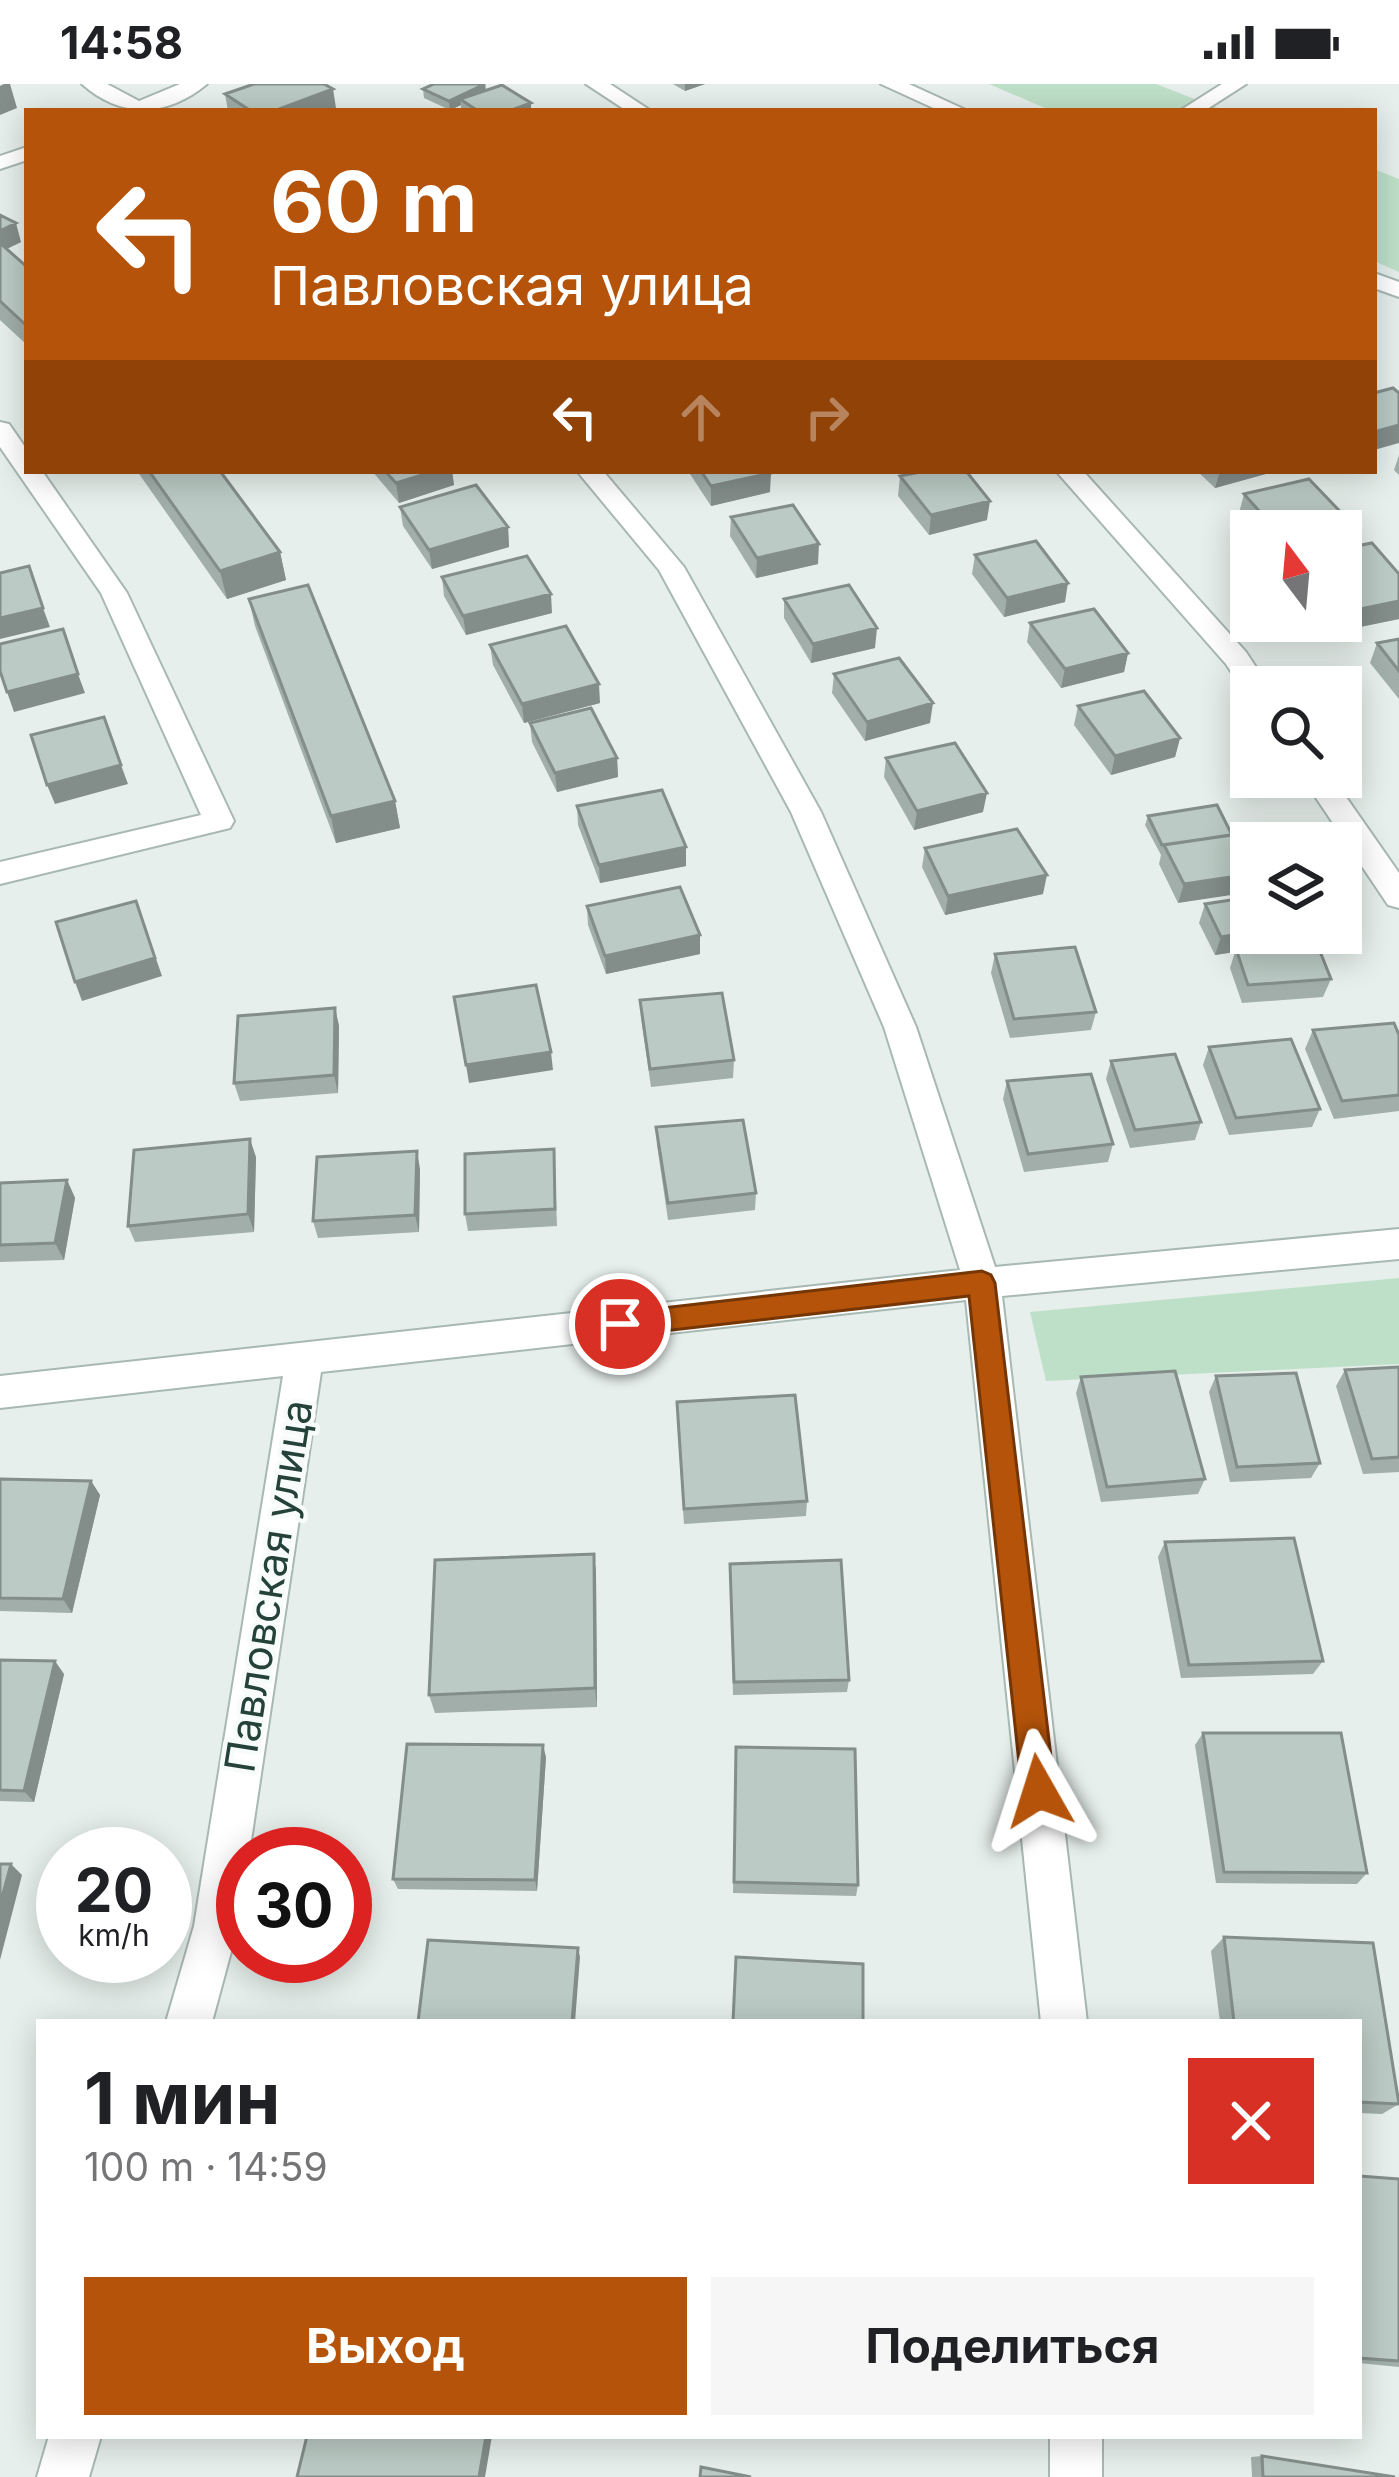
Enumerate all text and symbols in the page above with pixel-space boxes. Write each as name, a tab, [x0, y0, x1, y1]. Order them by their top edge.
text: 14:58	[60, 15, 183, 70]
text: 60 m	[270, 151, 478, 252]
icon: left	[72, 156, 228, 312]
text: Павловская улица	[270, 253, 754, 318]
icon: left	[542, 384, 608, 450]
icon: ahead	[668, 384, 734, 450]
icon: right	[794, 384, 860, 450]
north arrow	[1230, 510, 1362, 642]
map controls	[1230, 510, 1362, 954]
button: search	[1230, 666, 1362, 798]
button: layers	[1230, 822, 1362, 954]
pin	[569, 1273, 671, 1375]
icon: arrive	[587, 1291, 653, 1357]
street label: Павловская улица	[213, 1396, 323, 1776]
position arrow	[976, 1728, 1102, 1854]
speed limit sign: 30	[216, 1827, 372, 1983]
text: 20	[75, 1854, 153, 1926]
text: km/h	[78, 1917, 150, 1953]
text: 1 мин	[84, 2054, 280, 2141]
button: close	[1188, 2058, 1314, 2184]
text: 100 m · 14:59	[84, 2143, 328, 2190]
button: Выход	[84, 2277, 687, 2415]
button: Поделиться	[711, 2277, 1314, 2415]

